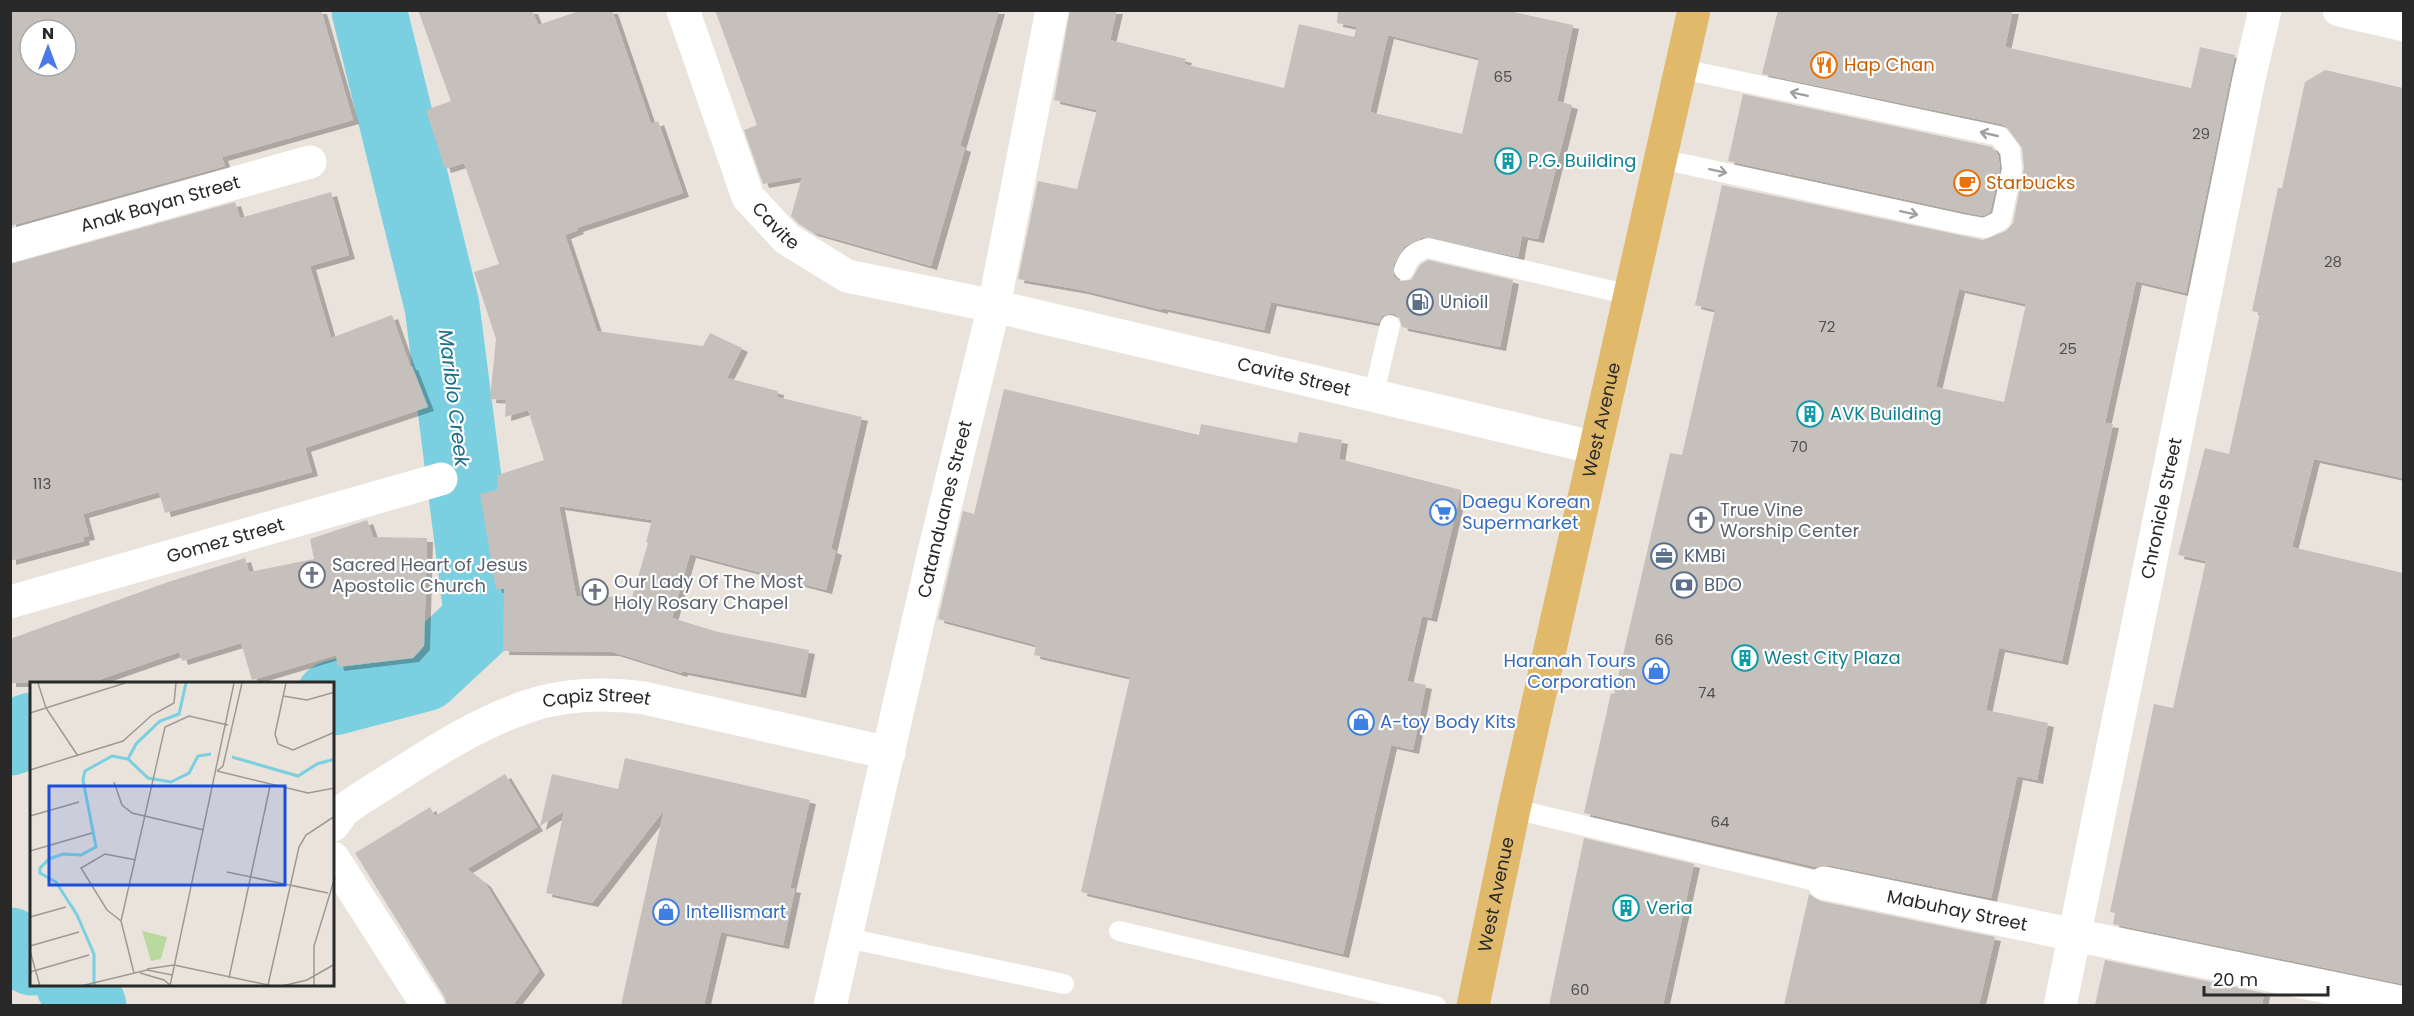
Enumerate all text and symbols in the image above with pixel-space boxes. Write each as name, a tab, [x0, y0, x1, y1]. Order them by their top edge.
north arrow	[18, 18, 78, 78]
text: N	[42, 22, 54, 45]
restaurant icon: Hap Chan	[1809, 50, 1839, 80]
place label: Hap Chan	[1844, 52, 1935, 77]
house number: 65	[1494, 66, 1512, 87]
one-way arrow	[1789, 87, 1808, 99]
house number: 29	[2192, 123, 2210, 144]
one-way arrow	[1980, 128, 1999, 139]
building icon: P.G. Building	[1493, 146, 1523, 176]
place label: P.G. Building	[1528, 148, 1637, 173]
one-way arrow	[1708, 166, 1727, 177]
cafe icon: Starbucks	[1952, 168, 1982, 198]
street label: Anak Bayan Street	[77, 169, 243, 238]
place label: Starbucks	[1986, 170, 2075, 195]
street label: Cavite	[747, 196, 804, 255]
one-way arrow	[1899, 207, 1918, 219]
house number: 28	[2324, 251, 2342, 272]
fuel station icon: Unioil	[1405, 287, 1435, 317]
place label: Unioil	[1440, 289, 1488, 314]
house number: 72	[1819, 316, 1835, 337]
water label: Mariblo Creek	[432, 328, 477, 470]
house number: 25	[2059, 338, 2077, 359]
street label: Cavite Street	[1235, 351, 1353, 402]
street label: West Avenue	[1576, 360, 1626, 480]
building icon: AVK Building	[1795, 399, 1825, 429]
place label: AVK Building	[1830, 401, 1942, 426]
street label: Catanduanes Street	[911, 418, 978, 600]
street label: Chronicle Street	[2134, 435, 2188, 581]
house number: 70	[1790, 436, 1808, 457]
house number: 113	[33, 473, 51, 494]
place label: Daegu Korean Supermarket	[1462, 489, 1590, 535]
supermarket icon: Daegu Korean Supermarket	[1428, 497, 1458, 527]
place label: True Vine Worship Center	[1720, 497, 1859, 543]
church icon: True Vine Worship Center	[1686, 505, 1716, 535]
street label: Gomez Street	[164, 511, 287, 569]
office icon: KMBi	[1649, 541, 1679, 571]
place label: KMBi	[1684, 543, 1726, 568]
place label: Sacred Heart of Jesus Apostolic Church	[332, 552, 528, 598]
church icon: Sacred Heart of Jesus Apostolic Church	[297, 560, 327, 590]
place label: Our Lady Of The Most Holy Rosary Chapel	[614, 569, 803, 615]
bank icon: BDO	[1669, 570, 1699, 600]
place label: BDO	[1704, 572, 1742, 597]
church icon: Our Lady Of The Most Holy Rosary Chapel	[580, 577, 610, 607]
house number: 66	[1654, 629, 1674, 650]
building icon: West City Plaza	[1730, 643, 1760, 673]
place label: West City Plaza	[1764, 645, 1901, 670]
place label: Haranah Tours Corporation	[1504, 648, 1636, 694]
shop icon: Haranah Tours Corporation	[1641, 656, 1671, 686]
inset map	[30, 682, 334, 986]
street label: Capiz Street	[540, 682, 653, 714]
house number: 74	[1698, 682, 1716, 703]
shop icon: A-toy Body Kits	[1346, 707, 1376, 737]
place label: A-toy Body Kits	[1380, 709, 1516, 734]
house number: 64	[1711, 811, 1729, 832]
street label: West Avenue	[1472, 834, 1520, 954]
street label: Mabuhay Street	[1885, 883, 2030, 937]
building icon: Veria	[1611, 893, 1641, 923]
place label: Veria	[1646, 895, 1693, 920]
shop icon: Intellismart	[651, 897, 681, 927]
place label: Intellismart	[686, 899, 786, 924]
scale bar	[2204, 959, 2328, 997]
text: 20 m	[2213, 967, 2258, 992]
house number: 60	[1571, 979, 1589, 1000]

